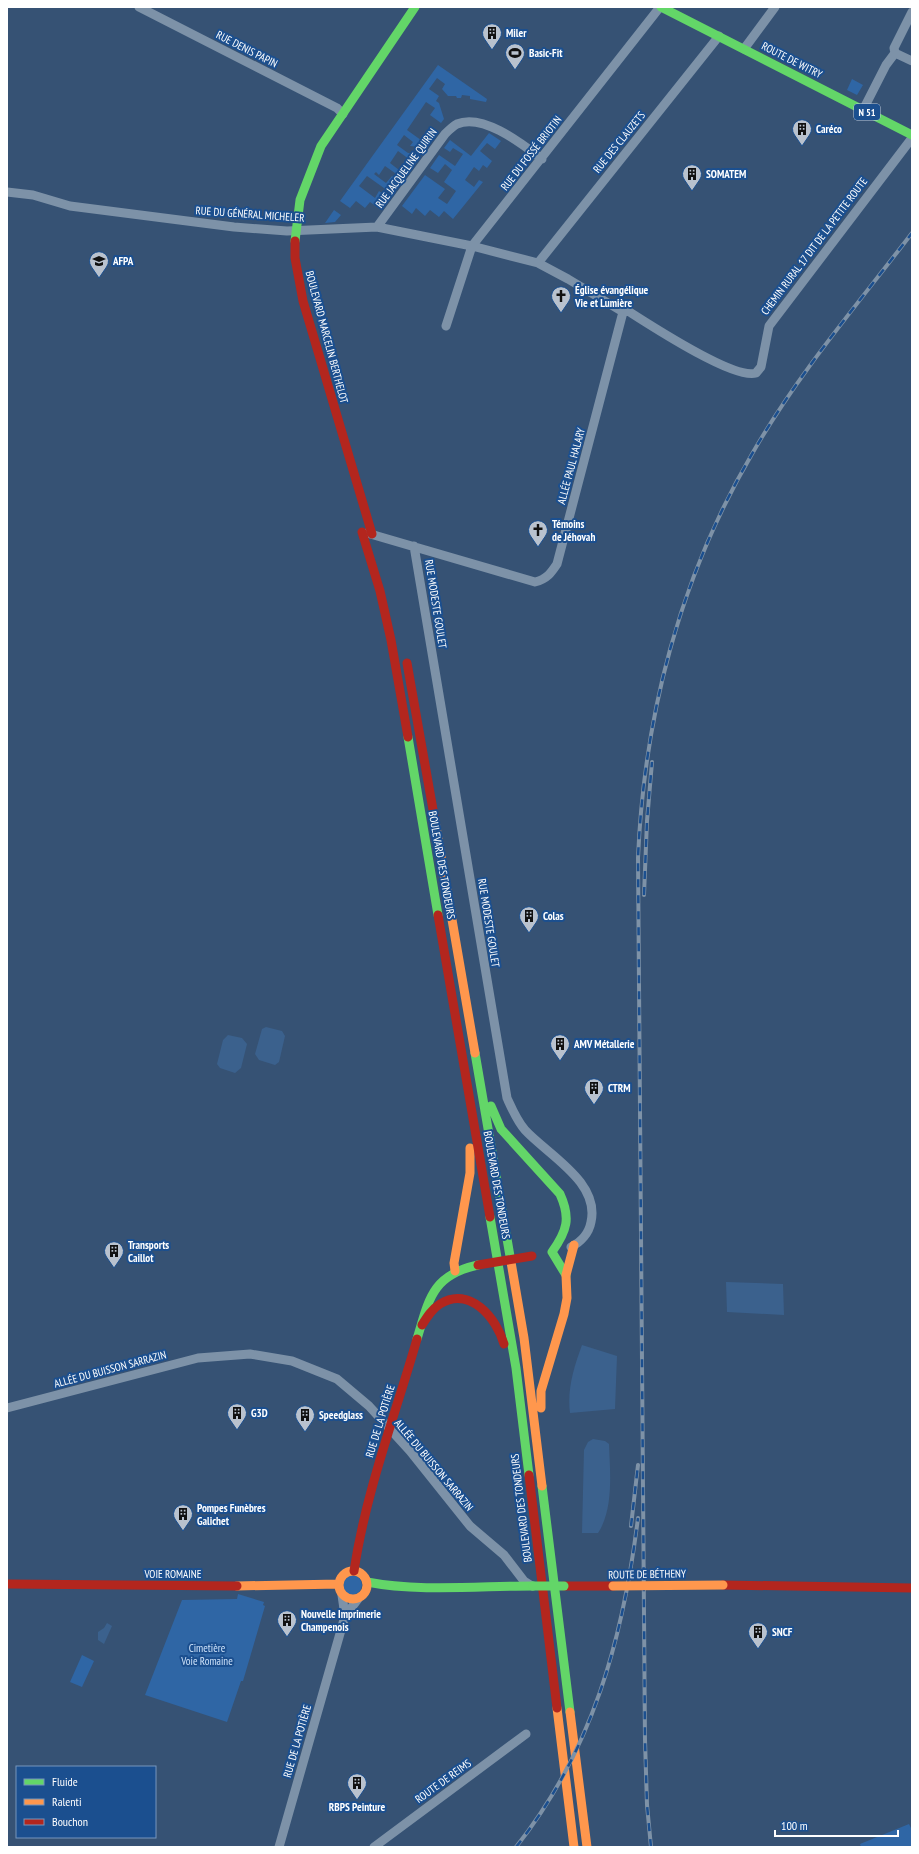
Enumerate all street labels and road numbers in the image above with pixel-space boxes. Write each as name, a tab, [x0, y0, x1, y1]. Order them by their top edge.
street label: RUE DENIS PAPIN	[214, 28, 280, 71]
street label: ROUTE DE WITRY	[759, 39, 825, 81]
road number: N 51	[854, 104, 880, 120]
street label: RUE DES CLAUZETS	[590, 108, 648, 176]
street label: RUE DU FOSSÉ BRIOTIN	[497, 113, 565, 193]
street label: RUE JACQUELINE QUIRIN	[372, 125, 440, 211]
street label: CHEMIN RURAL 17 DIT DE LA PETITE ROUTE	[758, 174, 870, 317]
street label: RUE DU GÉNÉRAL MICHELER	[195, 203, 305, 225]
street label: BOULEVARD MARCELIN BERTHELOT	[303, 269, 351, 405]
street label: ALLÉE PAUL HALARY	[554, 426, 588, 506]
street label: RUE MODESTE GOULET	[422, 559, 450, 649]
street label: BOULEVARD DES TONDEURS	[426, 810, 458, 920]
street label: RUE MODESTE GOULET	[475, 878, 503, 968]
street label: BOULEVARD DES TONDEURS	[481, 1130, 513, 1240]
street label: ALLÉE DU BUISSON SARRAZIN	[52, 1347, 168, 1391]
street label: RUE DE LA POTIÈRE	[362, 1383, 398, 1459]
street label: ALLÉE DU BUISSON SARRAZIN	[391, 1416, 477, 1514]
street label: BOULEVARD DES TONDEURS	[507, 1453, 535, 1563]
street label: ROUTE DE BÉTHENY	[608, 1566, 686, 1582]
street label: VOIE ROMAINE	[144, 1567, 202, 1581]
street label: RUE DE LA POTIÈRE	[280, 1703, 314, 1779]
street label: ROUTE DE REIMS	[412, 1756, 474, 1806]

